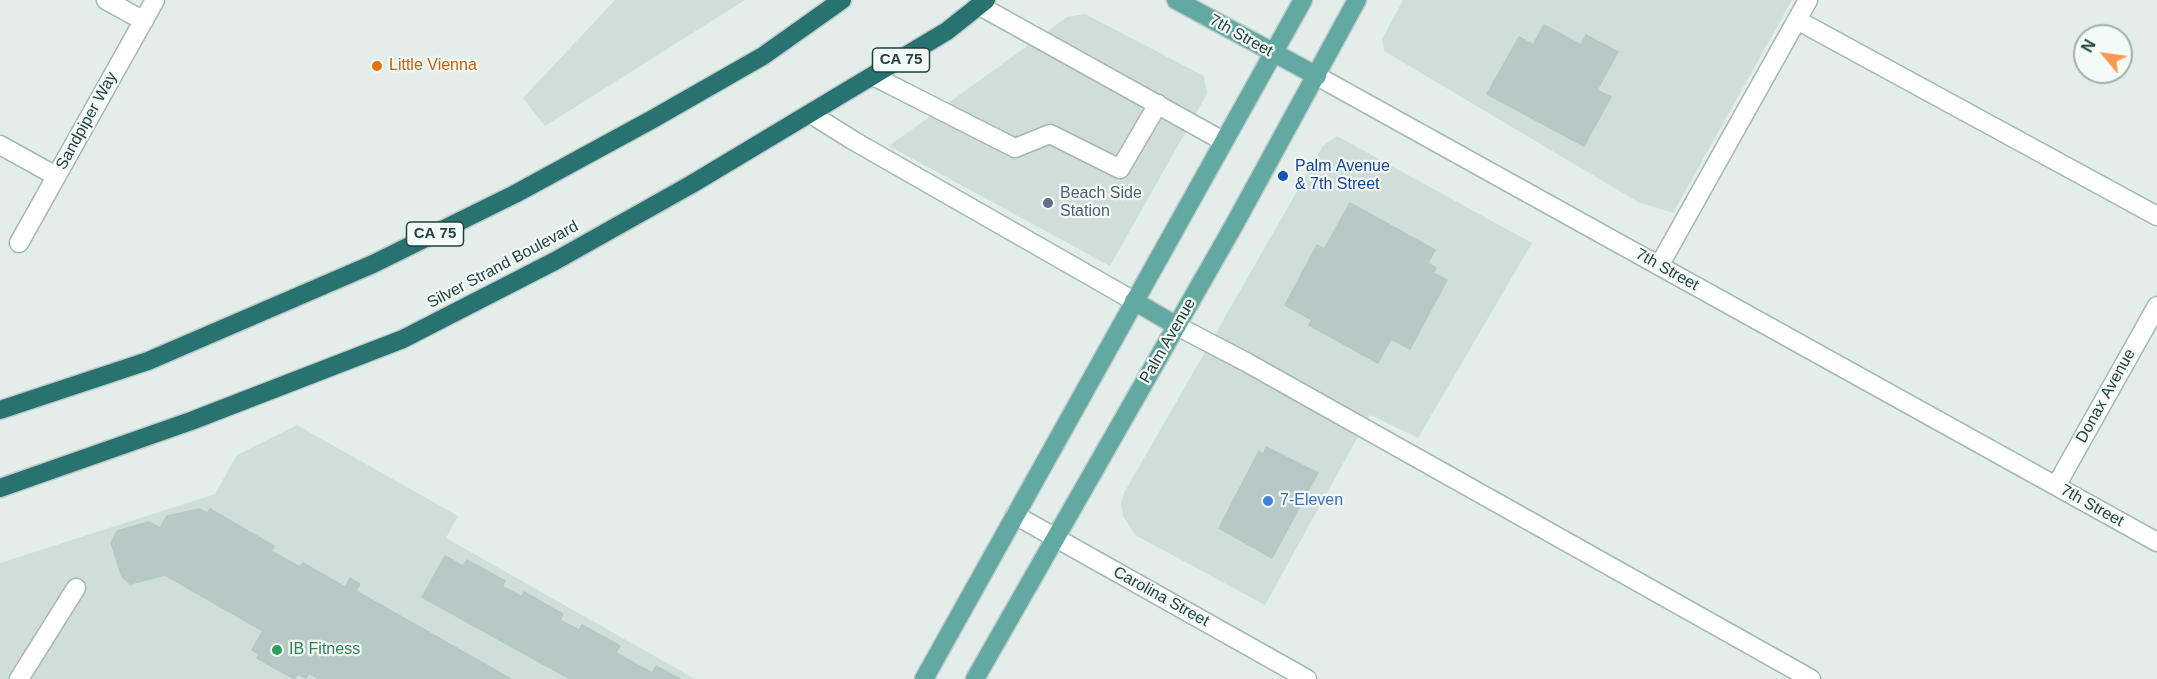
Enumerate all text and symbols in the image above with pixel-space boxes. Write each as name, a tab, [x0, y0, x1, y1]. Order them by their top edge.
street label: 7th Street	[1206, 11, 1276, 61]
north arrow	[2073, 24, 2133, 84]
text: N	[2078, 37, 2099, 55]
road number: CA 75	[872, 48, 930, 72]
place label: Little Vienna	[389, 56, 477, 76]
marker: Little Vienna	[370, 59, 384, 73]
street label: Sandpiper Way	[52, 69, 122, 173]
place label: Palm Avenue & 7th Street	[1295, 157, 1390, 195]
marker: Palm Avenue & 7th Street	[1276, 169, 1290, 183]
place label: Beach Side Station	[1060, 184, 1142, 222]
marker: Beach Side Station	[1041, 196, 1055, 210]
street label: Silver Strand Boulevard	[424, 217, 582, 313]
road number: CA 75	[406, 222, 464, 246]
street label: 7th Street	[1632, 245, 1702, 295]
street label: Palm Avenue	[1136, 295, 1200, 387]
street label: Donax Avenue	[2072, 346, 2140, 446]
street label: 7th Street	[2057, 481, 2127, 531]
place label: 7-Eleven	[1280, 491, 1343, 511]
marker: 7-Eleven	[1261, 494, 1275, 508]
street label: Carolina Street	[1110, 563, 1212, 631]
place label: IB Fitness	[289, 640, 360, 660]
marker: IB Fitness	[270, 643, 284, 657]

